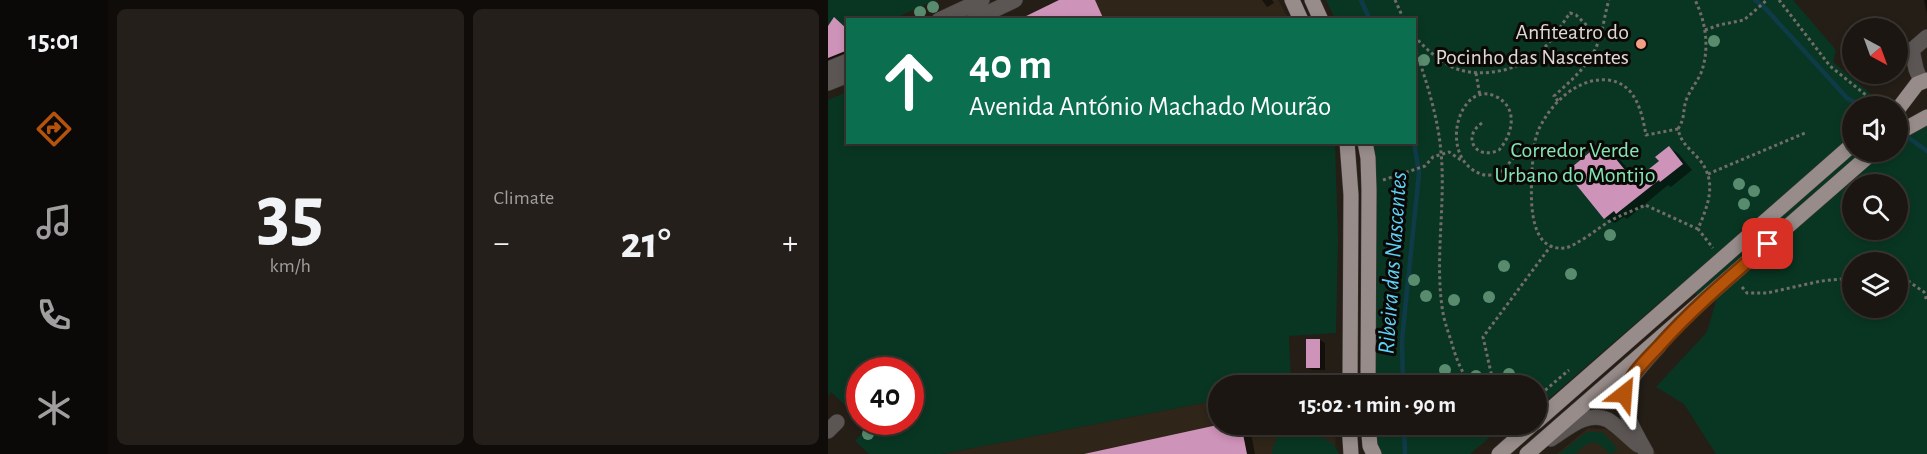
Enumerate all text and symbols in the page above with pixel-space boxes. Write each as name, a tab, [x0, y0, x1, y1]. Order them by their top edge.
north arrow	[1842, 18, 1908, 84]
map controls	[1842, 18, 1908, 318]
place label: Anfiteatro do Pocinho das Nascentes	[1435, 21, 1629, 68]
text: 15:01	[28, 27, 80, 54]
marker: Anfiteatro do Pocinho das Nascentes	[1634, 37, 1648, 51]
icon: ahead	[870, 42, 948, 120]
text: 40 m	[969, 44, 1052, 86]
text: Avenida António Machado Mourão	[969, 93, 1331, 120]
button: sound	[1842, 96, 1908, 162]
icon: directions	[33, 108, 75, 150]
park label: Corredor Verde Urbano do Montijo	[1494, 139, 1656, 186]
water label: Ribeira das Nascentes	[1375, 171, 1411, 355]
button: search	[1842, 174, 1908, 240]
text: 35	[257, 176, 324, 254]
text: Climate	[494, 188, 554, 208]
icon: music	[33, 201, 75, 243]
pin	[1742, 218, 1793, 269]
text: 21°	[620, 221, 671, 266]
text: −	[494, 227, 509, 260]
text: +	[782, 227, 798, 260]
icon: arrive	[1751, 227, 1784, 260]
button: layers	[1842, 252, 1908, 318]
text: km/h	[270, 256, 311, 276]
icon: phone	[33, 294, 75, 336]
speed limit sign: 40	[846, 357, 924, 435]
position arrow	[1592, 362, 1656, 426]
icon: climate	[33, 387, 75, 429]
text: 15:02 · 1 min · 90 m	[1299, 394, 1456, 416]

